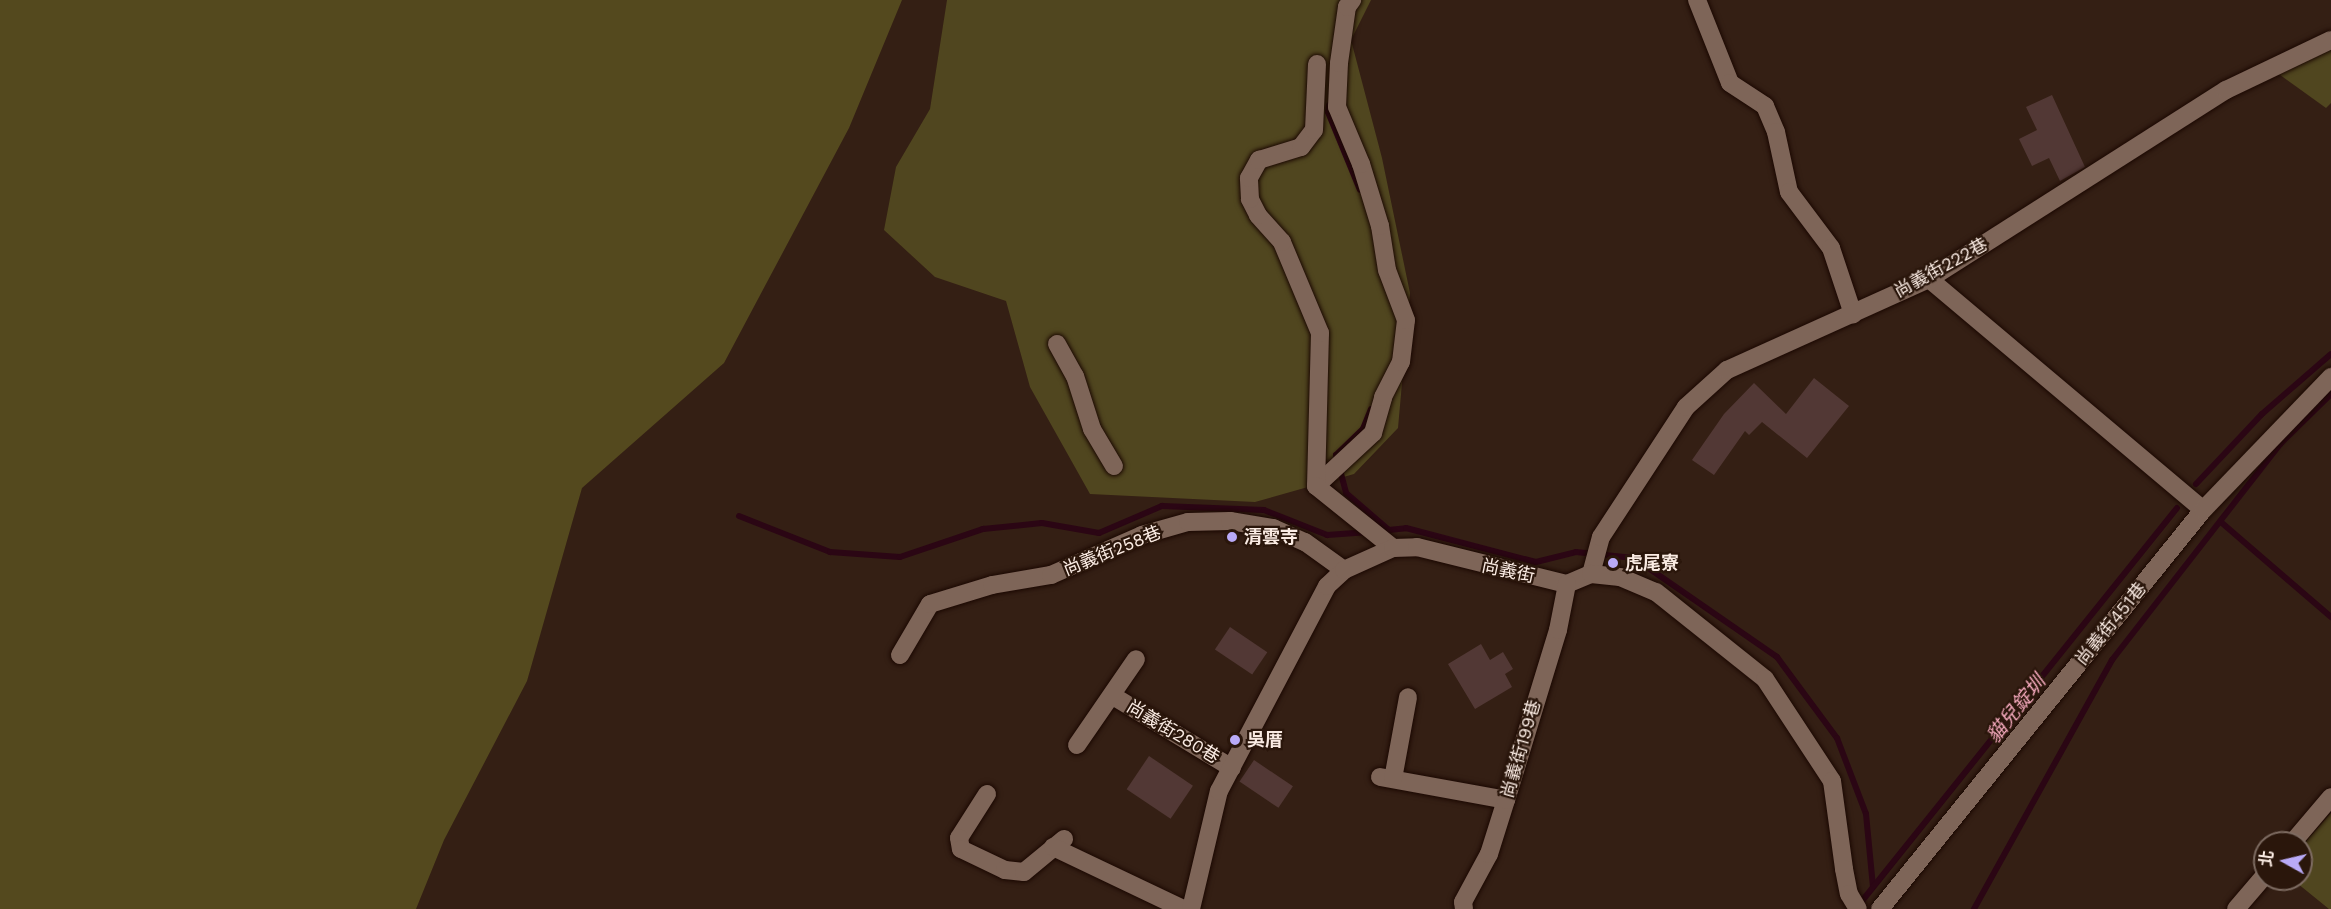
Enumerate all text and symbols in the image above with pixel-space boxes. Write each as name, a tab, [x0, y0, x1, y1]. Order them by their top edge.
street label: 尚義街222巷	[1891, 233, 1991, 303]
street label: 尚義街258巷	[1060, 521, 1164, 581]
place label: 清雲寺	[1244, 526, 1298, 548]
marker: 清雲寺	[1225, 530, 1239, 544]
place label: 虎尾寮	[1625, 552, 1679, 574]
street label: 尚義街	[1479, 555, 1537, 587]
marker: 虎尾寮	[1606, 556, 1620, 570]
street label: 尚義街451巷	[2071, 578, 2151, 670]
water label: 貓兒錠圳	[1982, 670, 2050, 748]
street label: 尚義街280巷	[1123, 696, 1223, 768]
street label: 尚義街199巷	[1497, 697, 1545, 801]
place label: 吳厝	[1247, 729, 1283, 751]
marker: 吳厝	[1228, 733, 1242, 747]
north arrow	[2253, 831, 2313, 891]
text: 北	[2256, 849, 2277, 868]

